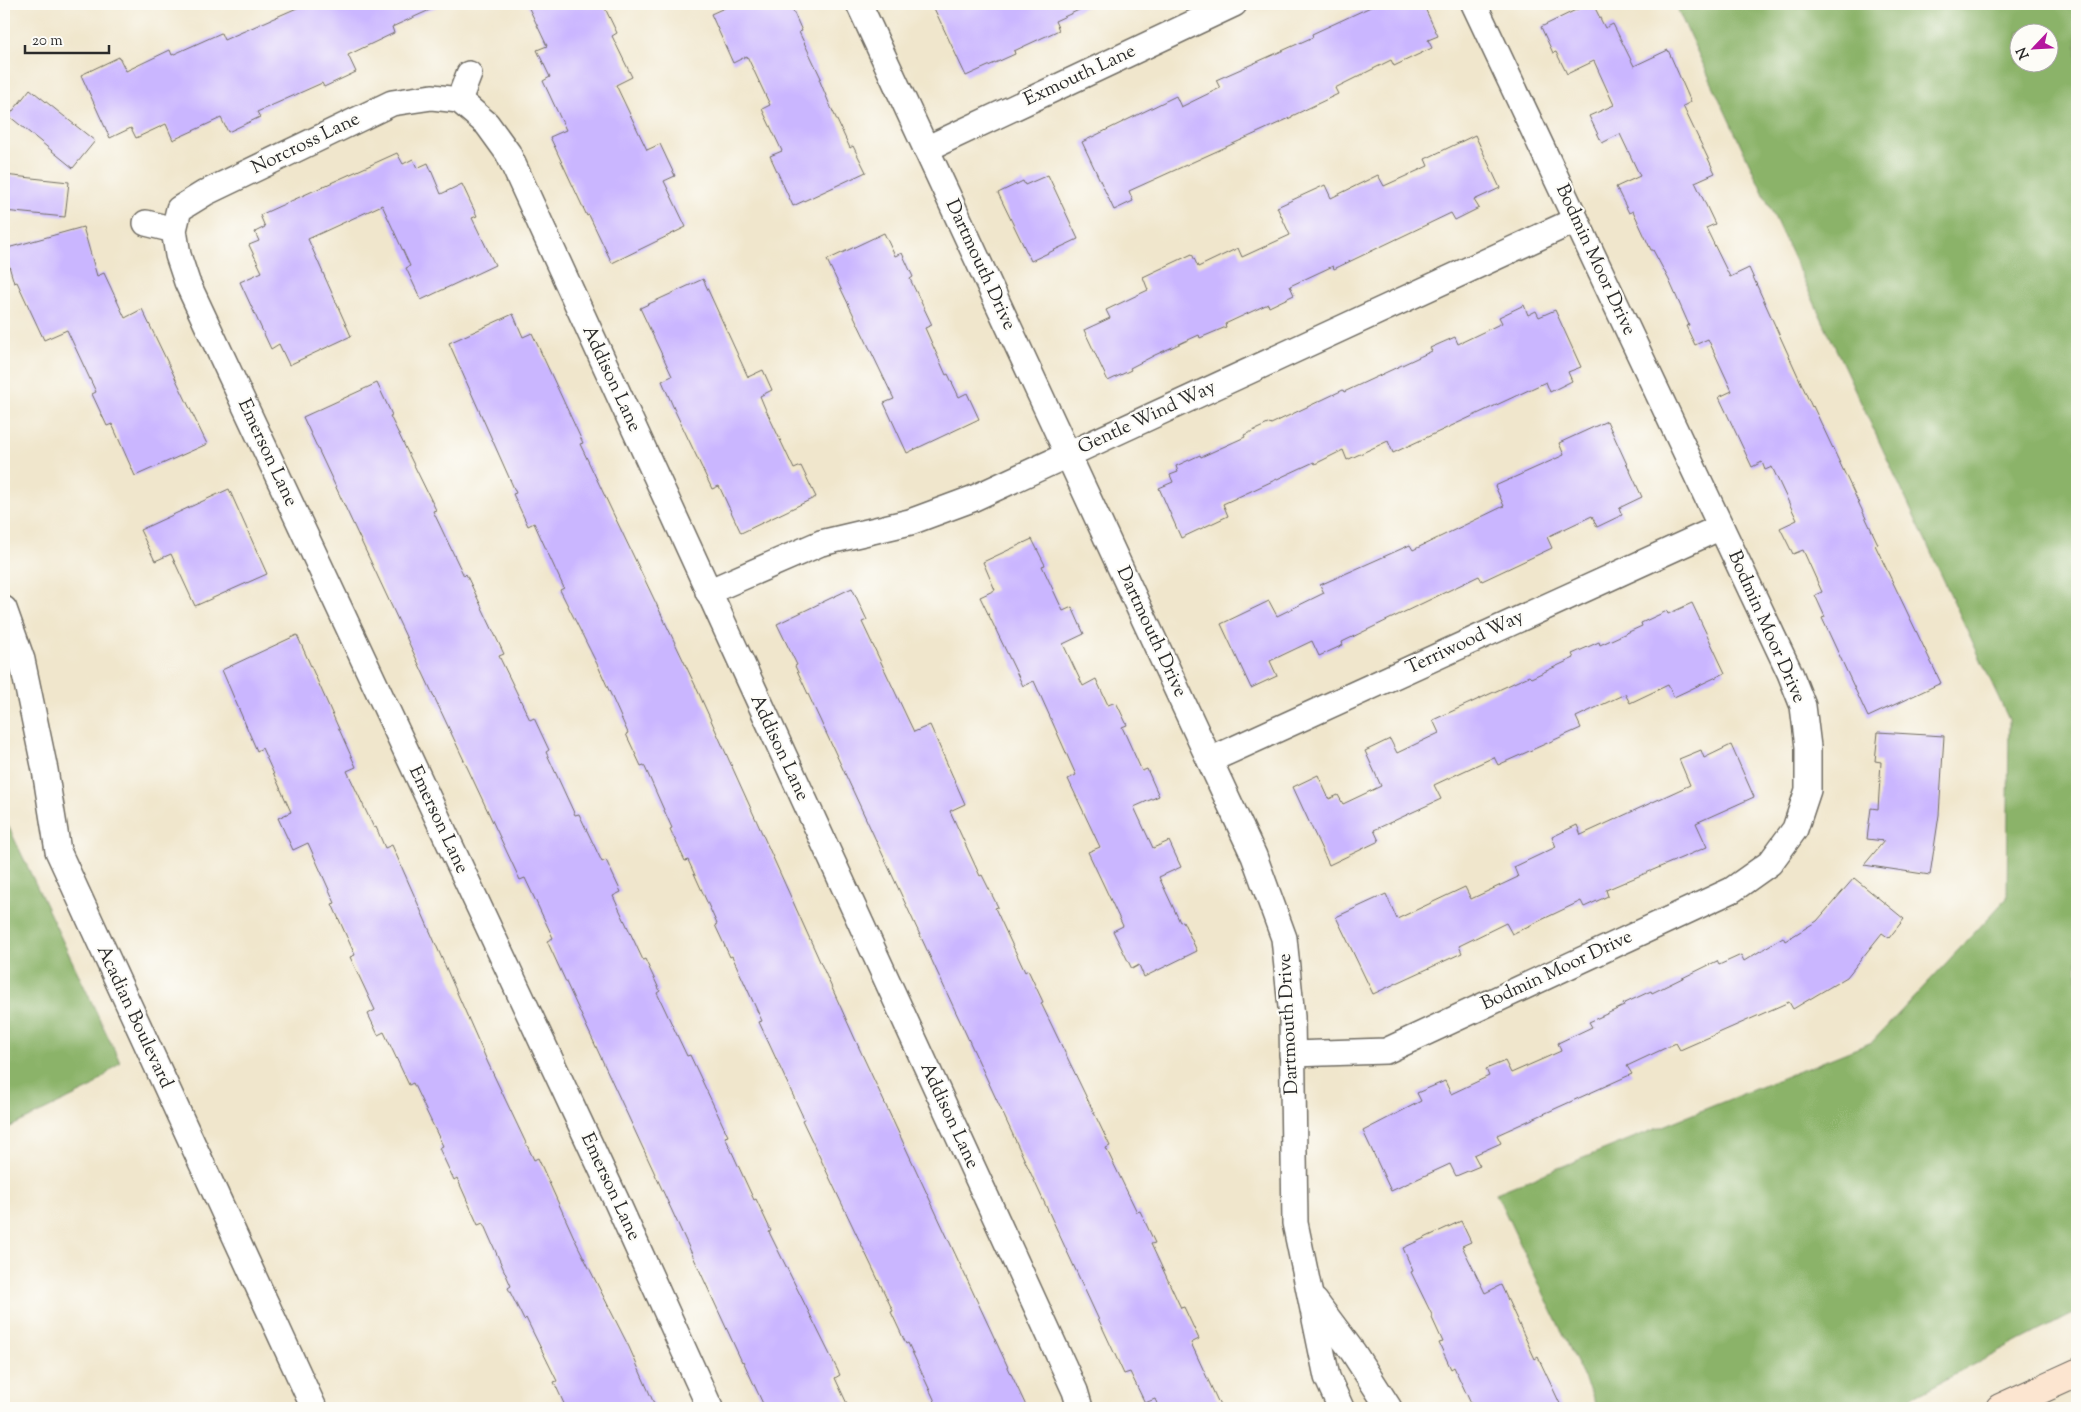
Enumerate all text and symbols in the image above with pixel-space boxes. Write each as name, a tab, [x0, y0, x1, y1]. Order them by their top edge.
scale bar	[25, 22, 109, 54]
north arrow	[2008, 22, 2058, 72]
text: 20 m	[32, 31, 63, 52]
street label: Exmouth Lane	[1020, 38, 1140, 114]
text: N	[2013, 43, 2035, 62]
street label: Norcross Lane	[247, 106, 365, 182]
street label: Bodmin Moor Drive	[1548, 180, 1642, 340]
street label: Dartmouth Drive	[938, 195, 1022, 335]
street label: Addison Lane	[575, 321, 647, 437]
street label: Gentle Wind Way	[1074, 374, 1221, 462]
street label: Emerson Lane	[230, 395, 304, 511]
street label: Bodmin Moor Drive	[1720, 546, 1812, 708]
street label: Dartmouth Drive	[1109, 562, 1193, 702]
street label: Terriwood Way	[1402, 604, 1529, 682]
street label: Addison Lane	[743, 690, 815, 806]
street label: Emerson Lane	[401, 762, 475, 878]
street label: Bodmin Moor Drive	[1477, 924, 1637, 1018]
street label: Acadian Boulevard	[89, 941, 179, 1093]
street label: Dartmouth Drive	[1272, 953, 1306, 1095]
street label: Addison Lane	[913, 1058, 985, 1174]
street label: Emerson Lane	[573, 1129, 647, 1245]

